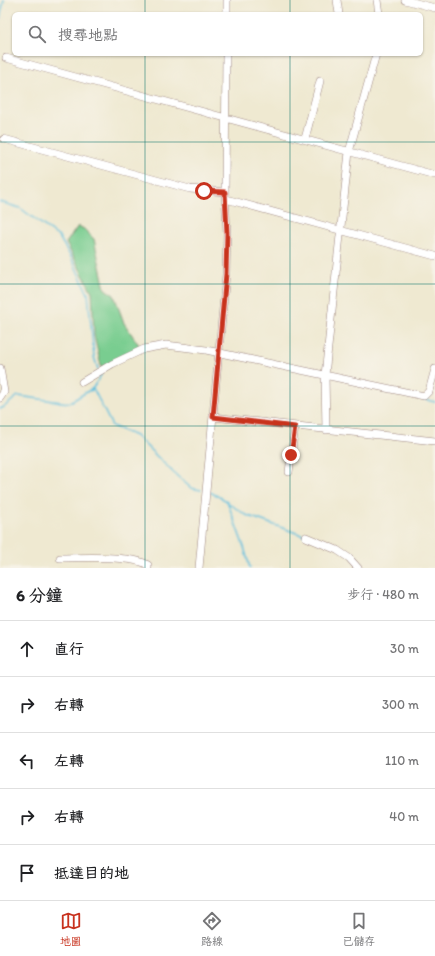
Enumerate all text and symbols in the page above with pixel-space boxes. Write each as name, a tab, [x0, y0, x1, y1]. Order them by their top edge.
search box	[12, 12, 423, 56]
icon: search	[26, 23, 48, 45]
text: 搜尋地點	[58, 26, 118, 44]
route start	[195, 182, 213, 200]
route end	[282, 446, 300, 464]
text: 6 分鐘	[16, 585, 63, 605]
text: 步行 · 480 m	[347, 587, 419, 602]
icon: ahead	[16, 638, 38, 660]
text: 直行	[54, 640, 84, 658]
text: 30 m	[390, 641, 419, 656]
icon: right	[16, 694, 38, 716]
text: 右轉	[54, 696, 84, 714]
text: 300 m	[382, 697, 419, 712]
icon: left	[16, 750, 38, 772]
text: 左轉	[54, 752, 84, 770]
text: 110 m	[385, 753, 419, 768]
icon: right	[16, 806, 38, 828]
text: 右轉	[54, 808, 84, 826]
text: 40 m	[389, 809, 419, 824]
icon: arrive	[16, 862, 38, 884]
text: 抵達目的地	[54, 864, 129, 882]
tab: 地圖	[60, 910, 82, 948]
tab: 路線	[201, 910, 223, 948]
tab: 已儲存	[342, 910, 375, 948]

